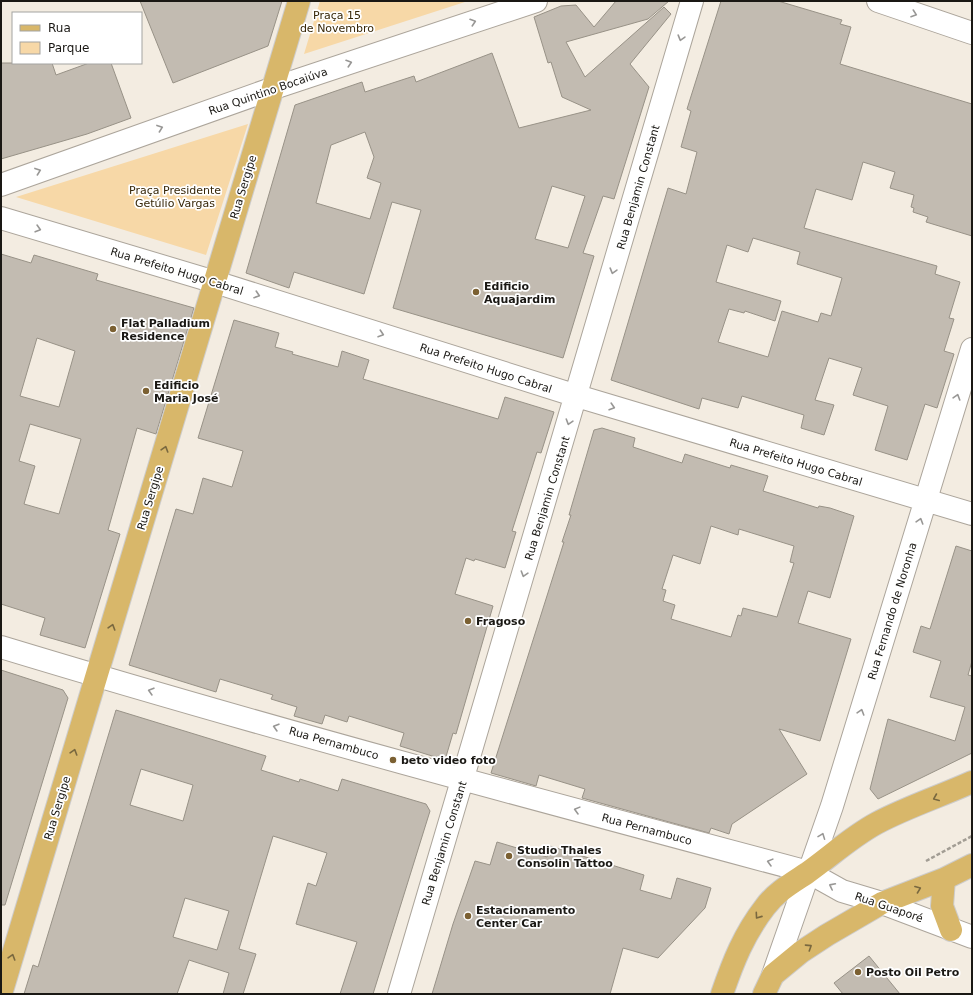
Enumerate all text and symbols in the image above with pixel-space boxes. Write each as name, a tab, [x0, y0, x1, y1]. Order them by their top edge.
park label: Praça 15 de Novembro	[300, 9, 374, 35]
one-way arrow	[911, 9, 918, 17]
legend	[12, 12, 142, 64]
one-way arrow	[469, 18, 476, 27]
text: Rua	[48, 21, 71, 35]
one-way arrow	[677, 35, 686, 42]
text: Parque	[48, 41, 89, 55]
one-way arrow	[346, 59, 353, 67]
street label: Rua Quintino Bocaiúva	[207, 65, 329, 118]
street label: Rua Benjamin Constant	[614, 123, 663, 251]
one-way arrow	[157, 124, 164, 133]
street label: Rua Sergipe	[228, 153, 259, 221]
one-way arrow	[34, 168, 41, 176]
park label: Praça Presidente Getúlio Vargas	[129, 184, 221, 210]
one-way arrow	[35, 224, 42, 233]
street label: Rua Prefeito Hugo Cabral	[109, 245, 245, 298]
one-way arrow	[609, 267, 618, 274]
place label: Edificio Aquajardim	[484, 280, 555, 306]
marker: Edificio Aquajardim	[471, 287, 481, 297]
one-way arrow	[253, 290, 260, 299]
place label: Flat Palladium Residence	[121, 317, 210, 343]
marker: Flat Palladium Residence	[108, 324, 118, 334]
one-way arrow	[377, 329, 384, 338]
street label: Rua Prefeito Hugo Cabral	[418, 341, 554, 396]
place label: Edificio Maria José	[154, 379, 218, 405]
marker: Edificio Maria José	[141, 386, 151, 396]
one-way arrow	[952, 393, 961, 400]
one-way arrow	[608, 402, 615, 411]
one-way arrow	[565, 419, 574, 426]
street label: Rua Benjamin Constant	[522, 434, 573, 562]
street label: Rua Prefeito Hugo Cabral	[728, 436, 864, 489]
one-way arrow	[160, 446, 169, 453]
street label: Rua Sergipe	[135, 464, 166, 532]
one-way arrow	[915, 518, 923, 525]
street label: Rua Fernando de Noronha	[865, 541, 920, 681]
one-way arrow	[520, 570, 529, 577]
place label: Fragoso	[476, 615, 526, 628]
marker: Fragoso	[463, 616, 473, 626]
one-way arrow	[107, 624, 116, 631]
one-way arrow	[148, 687, 155, 696]
one-way arrow	[856, 709, 865, 716]
one-way arrow	[273, 723, 280, 732]
street label: Rua Pernambuco	[287, 724, 381, 763]
one-way arrow	[69, 749, 78, 756]
place label: beto video foto	[401, 754, 496, 767]
marker: beto video foto	[388, 755, 398, 765]
street label: Rua Sergipe	[42, 774, 73, 842]
street label: Rua Benjamin Constant	[419, 779, 470, 907]
one-way arrow	[933, 793, 940, 801]
one-way arrow	[574, 806, 581, 815]
street label: Rua Pernambuco	[600, 811, 694, 848]
one-way arrow	[817, 833, 825, 840]
place label: Studio Thales Consolin Tattoo	[517, 844, 613, 870]
marker: Studio Thales Consolin Tattoo	[504, 851, 514, 861]
one-way arrow	[767, 858, 774, 867]
one-way arrow	[828, 883, 836, 891]
one-way arrow	[914, 885, 921, 893]
street label: Rua Guaporé	[853, 890, 925, 925]
place label: Estacionamento Center Car	[476, 904, 576, 930]
marker: Estacionamento Center Car	[463, 911, 473, 921]
one-way arrow	[755, 912, 763, 919]
one-way arrow	[805, 944, 812, 951]
one-way arrow	[7, 953, 16, 960]
place label: Posto Oil Petro	[866, 966, 960, 979]
marker: Posto Oil Petro	[853, 967, 863, 977]

